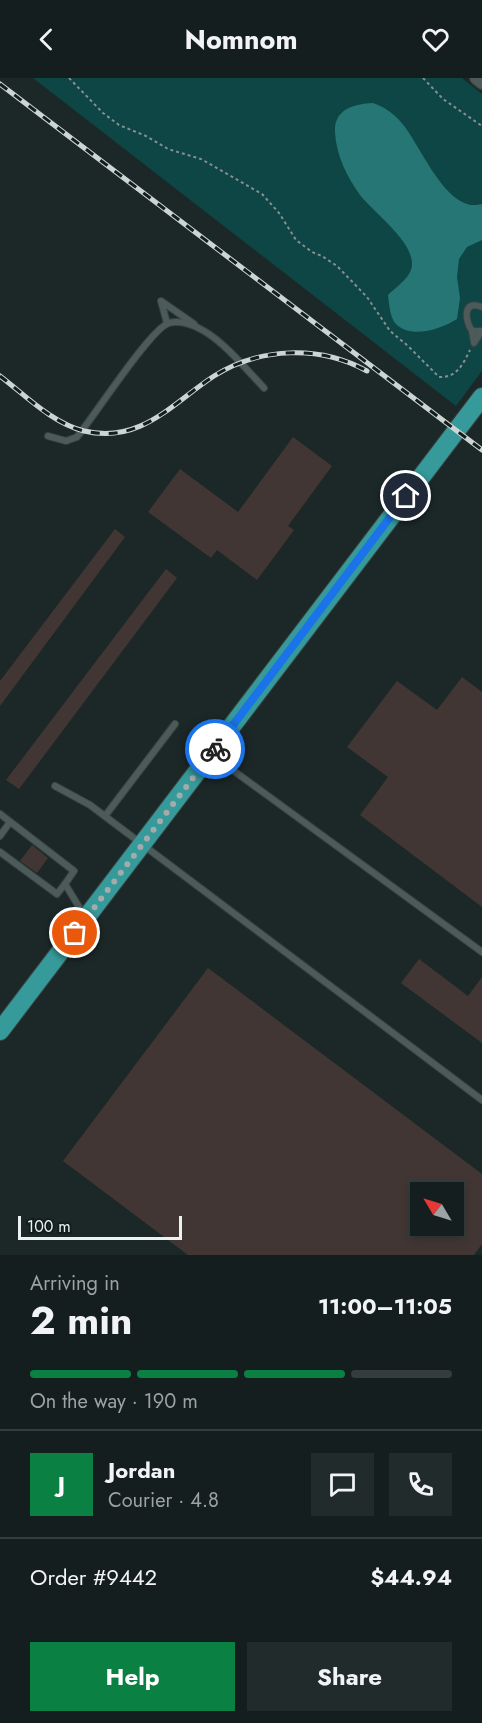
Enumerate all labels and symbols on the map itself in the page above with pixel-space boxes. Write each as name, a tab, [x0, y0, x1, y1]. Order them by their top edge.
pin	[380, 470, 431, 521]
courier	[185, 719, 245, 779]
pin	[49, 907, 100, 958]
north arrow	[410, 1182, 464, 1236]
scale bar	[18, 1213, 182, 1240]

